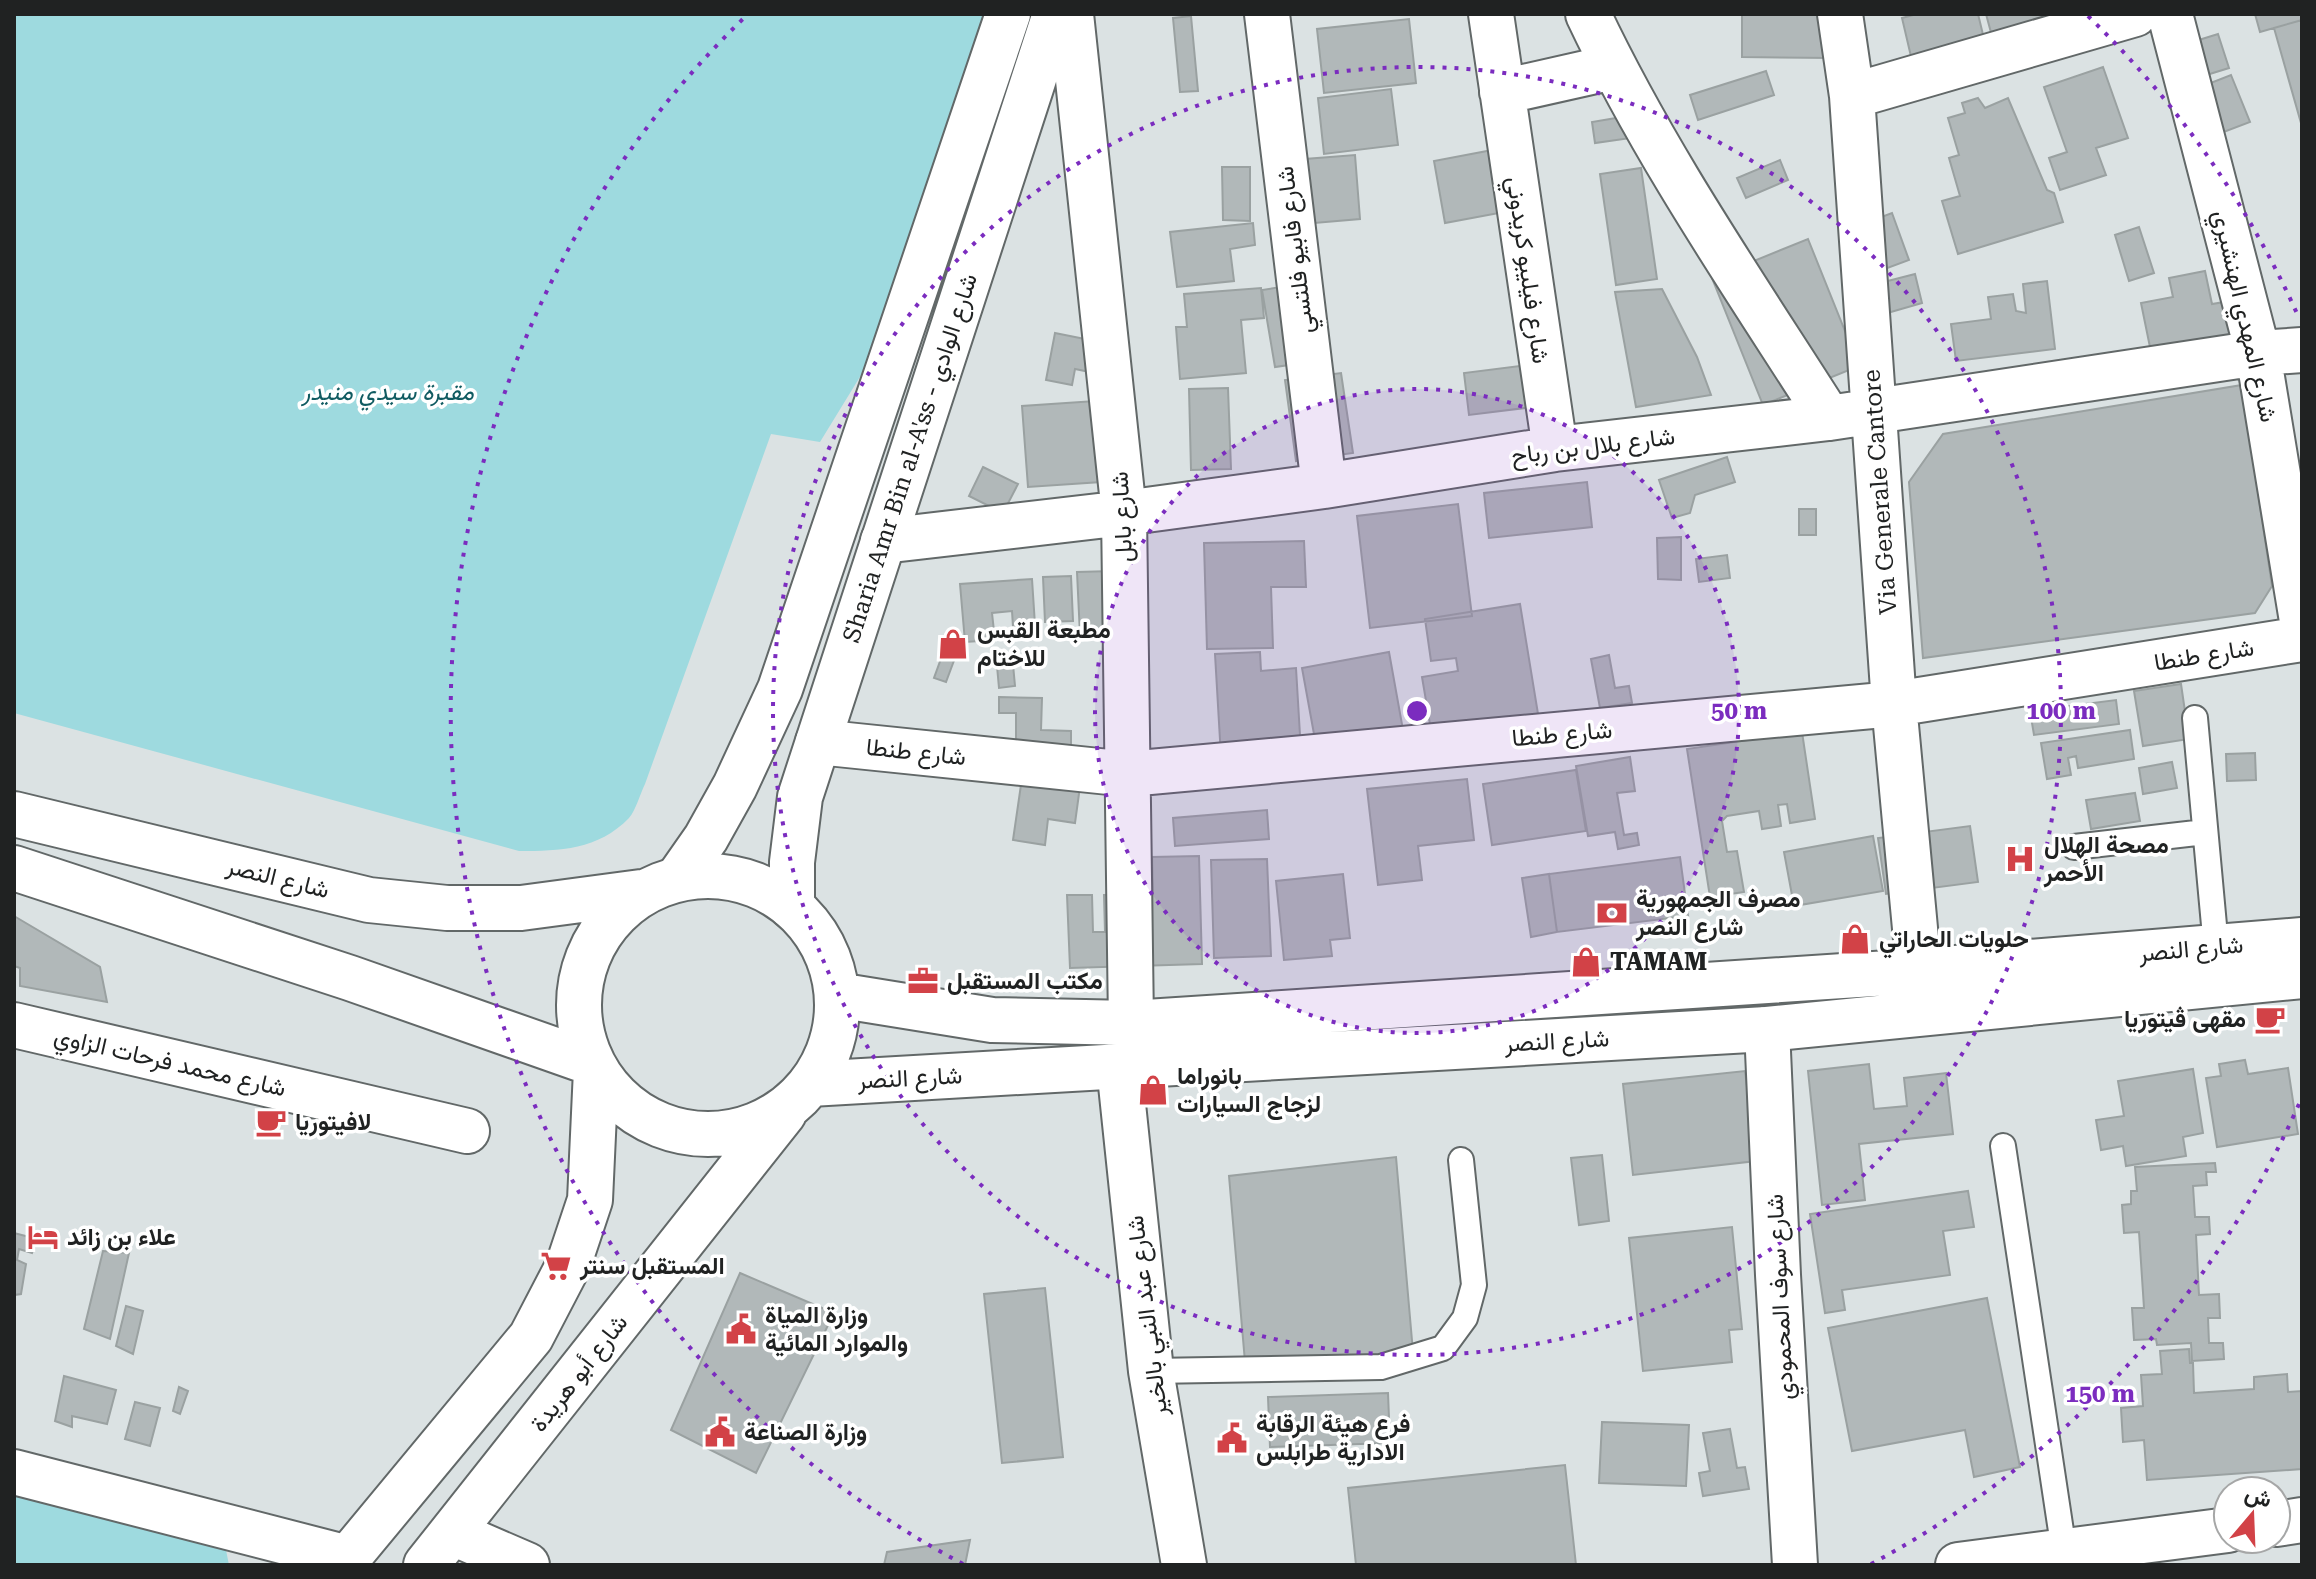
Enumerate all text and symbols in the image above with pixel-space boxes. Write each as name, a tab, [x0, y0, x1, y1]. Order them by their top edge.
street label: شارع فابيو فلتسي	[1271, 164, 1324, 335]
street label: شارع فيليبو كريدوني	[1496, 175, 1555, 366]
street label: شارع المهدي الهنشيري	[2202, 207, 2283, 426]
street label: Sharia Amr Bin al-A'ss - شارع الوادي	[837, 270, 988, 648]
street label: Via Generale Cantore	[1857, 368, 1903, 616]
park label: مقبرة سيدي منيدر	[300, 378, 474, 411]
street label: شارع بلال بن رباح	[1510, 422, 1677, 472]
street label: شارع بابل	[1106, 471, 1140, 563]
place label: مطبعة القبس للاختام	[977, 616, 1111, 674]
shop icon: مطبعة القبس للاختام	[936, 627, 970, 661]
street label: شارع طنطا	[2152, 633, 2256, 679]
centre of rings	[1403, 697, 1431, 725]
text: 50 m	[1711, 697, 1767, 725]
text: 100 m	[2026, 697, 2096, 725]
street label: شارع طنطا	[1511, 716, 1613, 754]
street label: شارع طنطا	[864, 733, 967, 773]
place label: مصحة الهلال الأحمر	[2043, 831, 2169, 888]
hospital icon: مصحة الهلال الأحمر	[2003, 842, 2037, 876]
street label: شارع النصر	[222, 851, 332, 906]
place label: مصرف الجمهورية شارع النصر	[1635, 885, 1800, 943]
bank icon: مصرف الجمهورية شارع النصر	[1595, 896, 1629, 930]
shop icon: حلويات الحاراتي	[1838, 922, 1872, 956]
place label: حلويات الحاراتي	[1879, 925, 2029, 959]
street label: شارع النصر	[2137, 930, 2245, 970]
shop icon: TAMAM	[1569, 945, 1603, 979]
place label: TAMAM	[1610, 948, 1707, 976]
office icon: مكتب المستقبل	[906, 964, 940, 998]
place label: مكتب المستقبل	[947, 967, 1103, 995]
cafe icon: مقهى ڤيتوريا	[2253, 1002, 2287, 1036]
place label: مقهى ڤيتوريا	[2124, 1005, 2246, 1034]
street label: شارع محمد فرحات الزاوي	[50, 1022, 289, 1107]
street label: شارع النصر	[1503, 1024, 1610, 1060]
street label: شارع النصر	[856, 1061, 963, 1097]
place label: بانوراما لزجاج السيارات	[1177, 1062, 1321, 1120]
shop icon: بانوراما لزجاج السيارات	[1136, 1073, 1170, 1107]
cafe icon: لافيتوريا	[254, 1105, 288, 1139]
place label: لافيتوريا	[295, 1108, 372, 1137]
street label: شارع سوف المحمودي	[1761, 1193, 1804, 1401]
street label: شارع عبد النبي بالخير	[1121, 1213, 1178, 1419]
hotel icon: علاء بن زائد	[26, 1220, 60, 1254]
place label: علاء بن زائد	[67, 1223, 176, 1252]
supermarket icon: المستقبل سنتر	[539, 1249, 573, 1283]
place label: المستقبل سنتر	[579, 1252, 725, 1281]
place label: وزارة المياة والموارد المائية	[765, 1301, 908, 1358]
street label: شارع أبو هريدة	[525, 1309, 635, 1438]
public building icon: وزارة المياة والموارد المائية	[724, 1312, 758, 1346]
text: 150 m	[2065, 1380, 2135, 1408]
place label: فرع هيئة الرقابة الادارية طرابلس	[1256, 1410, 1410, 1467]
public building icon: وزارة الصناعة	[703, 1415, 737, 1449]
place label: وزارة الصناعة	[744, 1418, 867, 1447]
public building icon: فرع هيئة الرقابة الادارية طرابلس	[1215, 1421, 1249, 1455]
north arrow	[2212, 1475, 2292, 1555]
text: ش	[2241, 1480, 2275, 1514]

